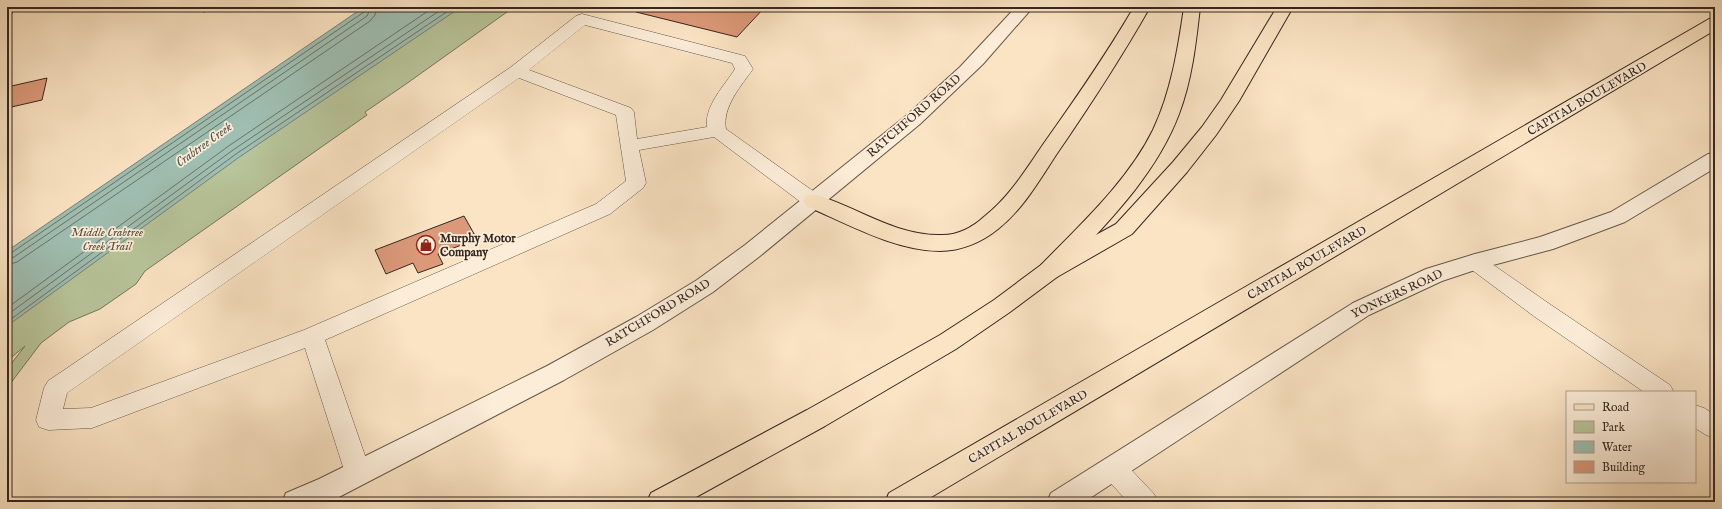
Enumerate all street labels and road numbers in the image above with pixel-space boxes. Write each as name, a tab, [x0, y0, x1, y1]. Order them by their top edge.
street label: CAPITAL BOULEVARD	[1525, 59, 1650, 139]
street label: RATCHFORD ROAD	[864, 71, 964, 161]
street label: CAPITAL BOULEVARD	[1245, 223, 1370, 303]
street label: YONKERS ROAD	[1349, 266, 1446, 322]
street label: RATCHFORD ROAD	[603, 276, 713, 350]
street label: CAPITAL BOULEVARD	[966, 387, 1091, 467]

